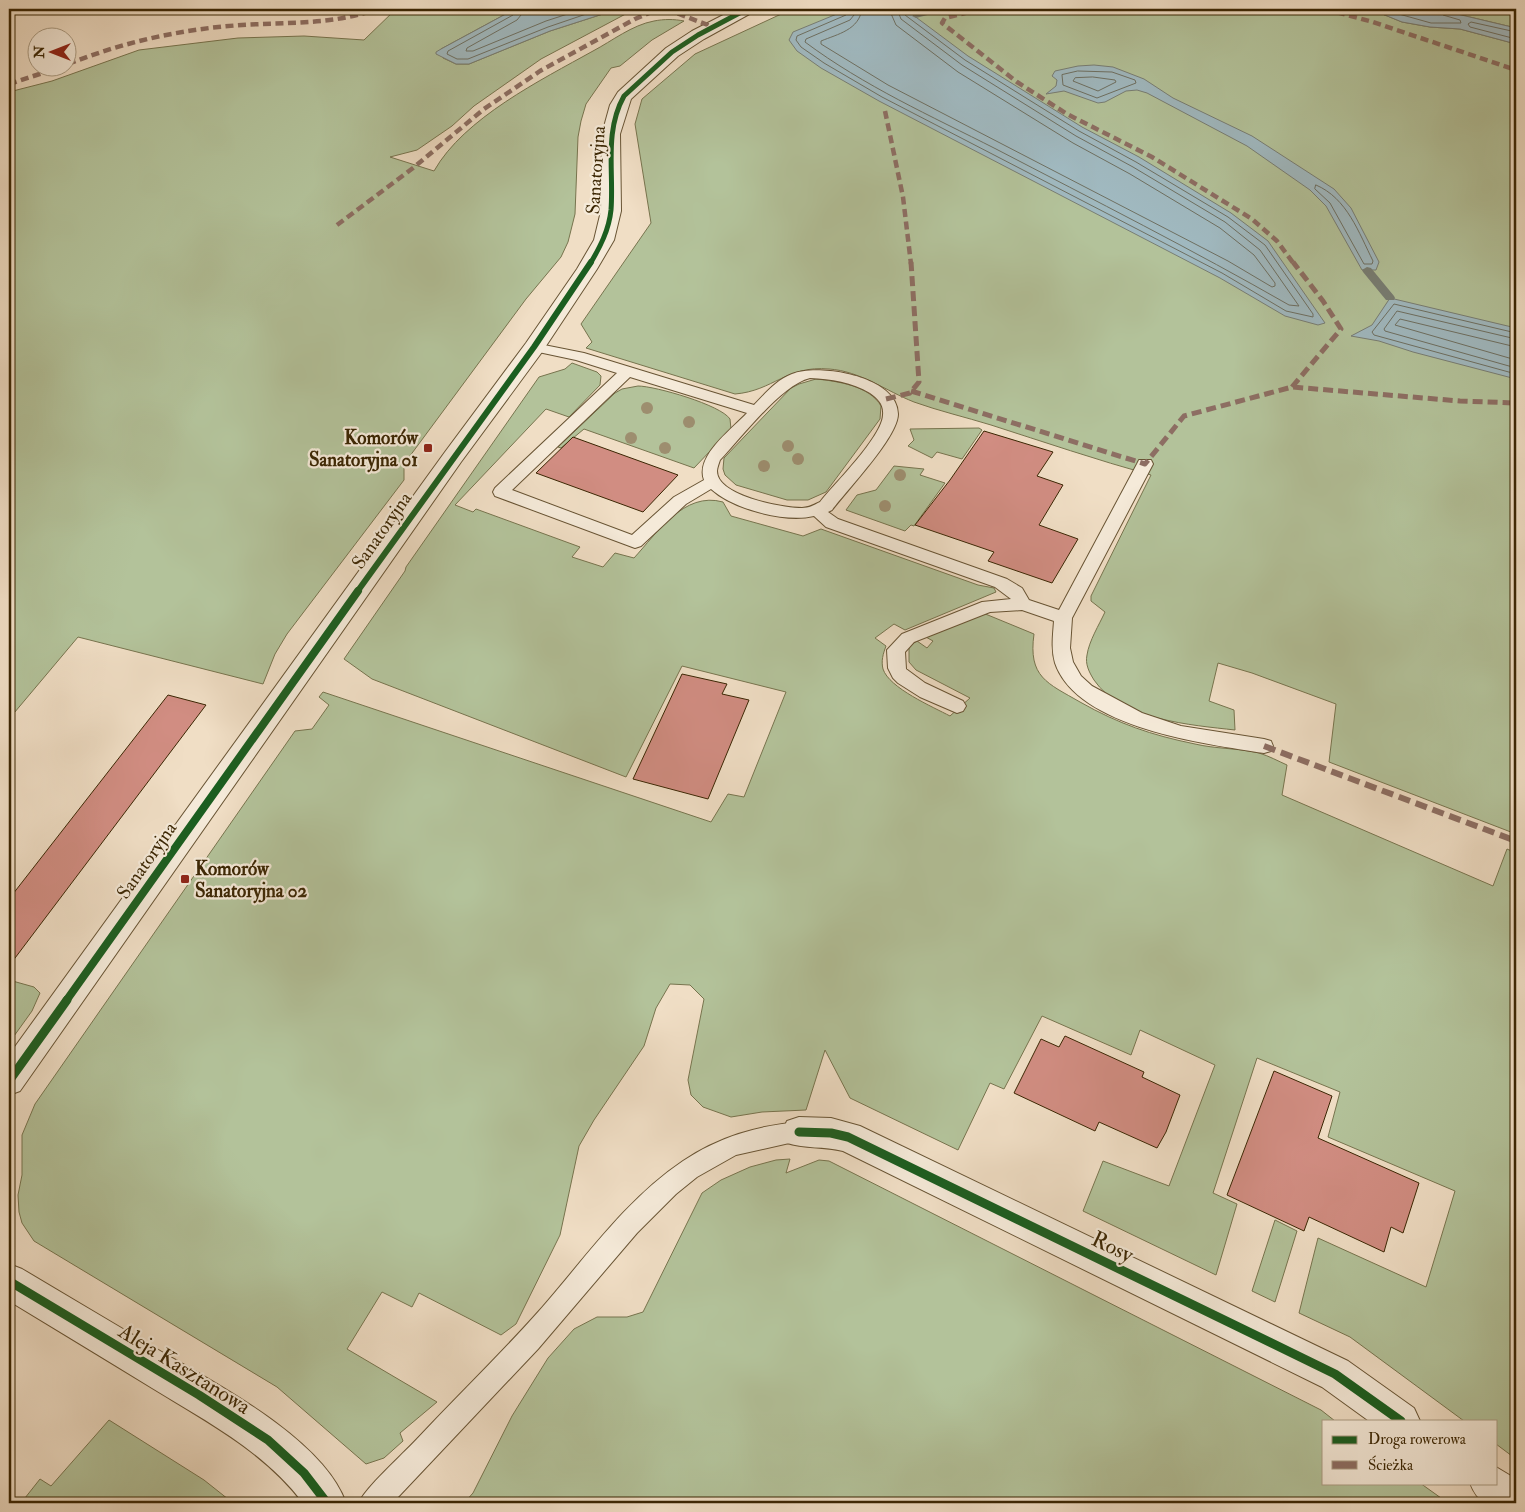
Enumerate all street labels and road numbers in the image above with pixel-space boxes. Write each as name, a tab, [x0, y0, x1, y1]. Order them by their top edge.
street label: Sanatoryjna	[581, 125, 611, 215]
street label: Sanatoryjna	[347, 487, 417, 574]
street label: Sanatoryjna	[112, 817, 182, 904]
street label: Rosy	[1087, 1225, 1138, 1269]
street label: Aleja Kasztanowa	[112, 1317, 257, 1421]

